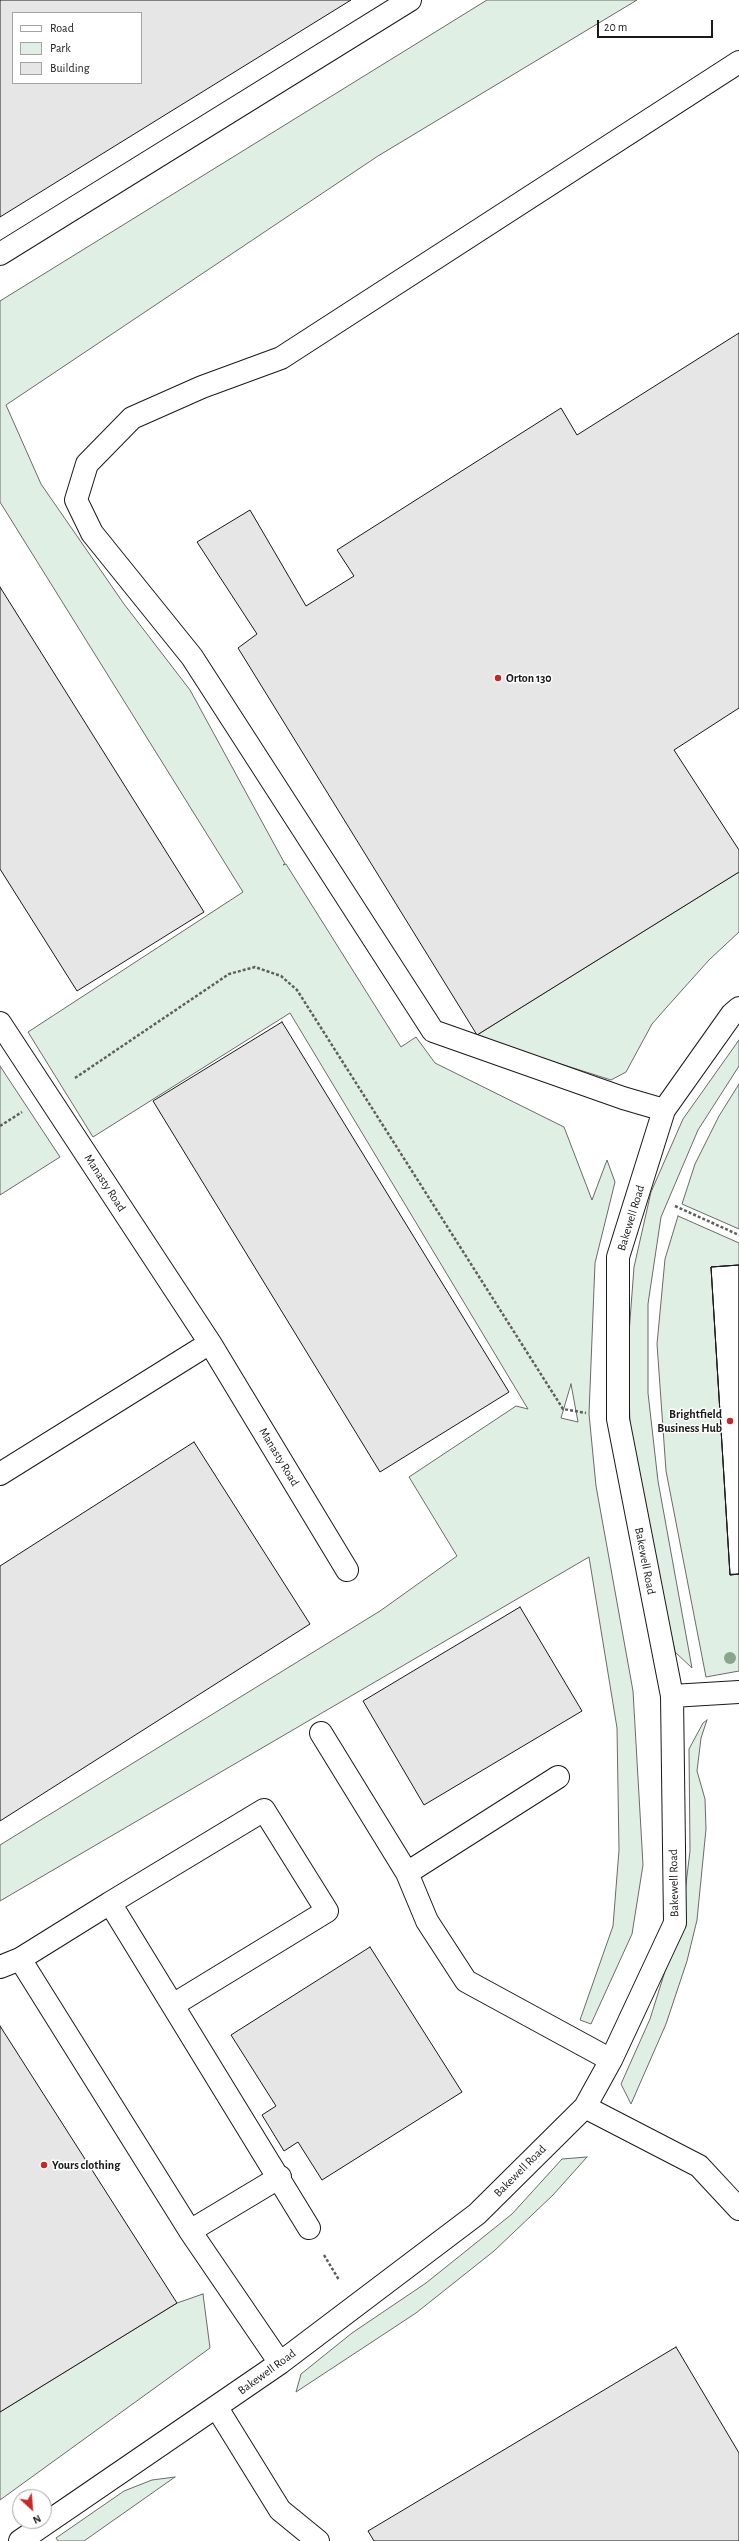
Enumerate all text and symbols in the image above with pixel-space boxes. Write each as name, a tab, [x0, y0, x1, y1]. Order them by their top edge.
legend	[12, 12, 142, 84]
scale bar	[599, 12, 715, 38]
text: 20 m	[604, 21, 627, 33]
text: Road	[50, 22, 74, 34]
text: Park	[50, 42, 71, 54]
text: Building	[50, 62, 90, 74]
place label: Orton 130	[506, 671, 552, 685]
marker: Orton 130	[493, 673, 503, 683]
street label: Manasty Road	[81, 1152, 129, 1214]
street label: Bakewell Road	[614, 1183, 648, 1253]
place label: Brightfield Business Hub	[657, 1407, 722, 1435]
marker: Brightfield Business Hub	[725, 1416, 735, 1426]
street label: Manasty Road	[256, 1425, 302, 1489]
street label: Bakewell Road	[631, 1526, 659, 1596]
street label: Bakewell Road	[666, 1849, 682, 1917]
street label: Bakewell Road	[491, 2142, 549, 2200]
place label: Yours clothing	[52, 2158, 120, 2172]
marker: Yours clothing	[39, 2160, 49, 2170]
street label: Bakewell Road	[235, 2346, 299, 2398]
north arrow	[12, 2489, 52, 2529]
text: N	[31, 2513, 43, 2526]

